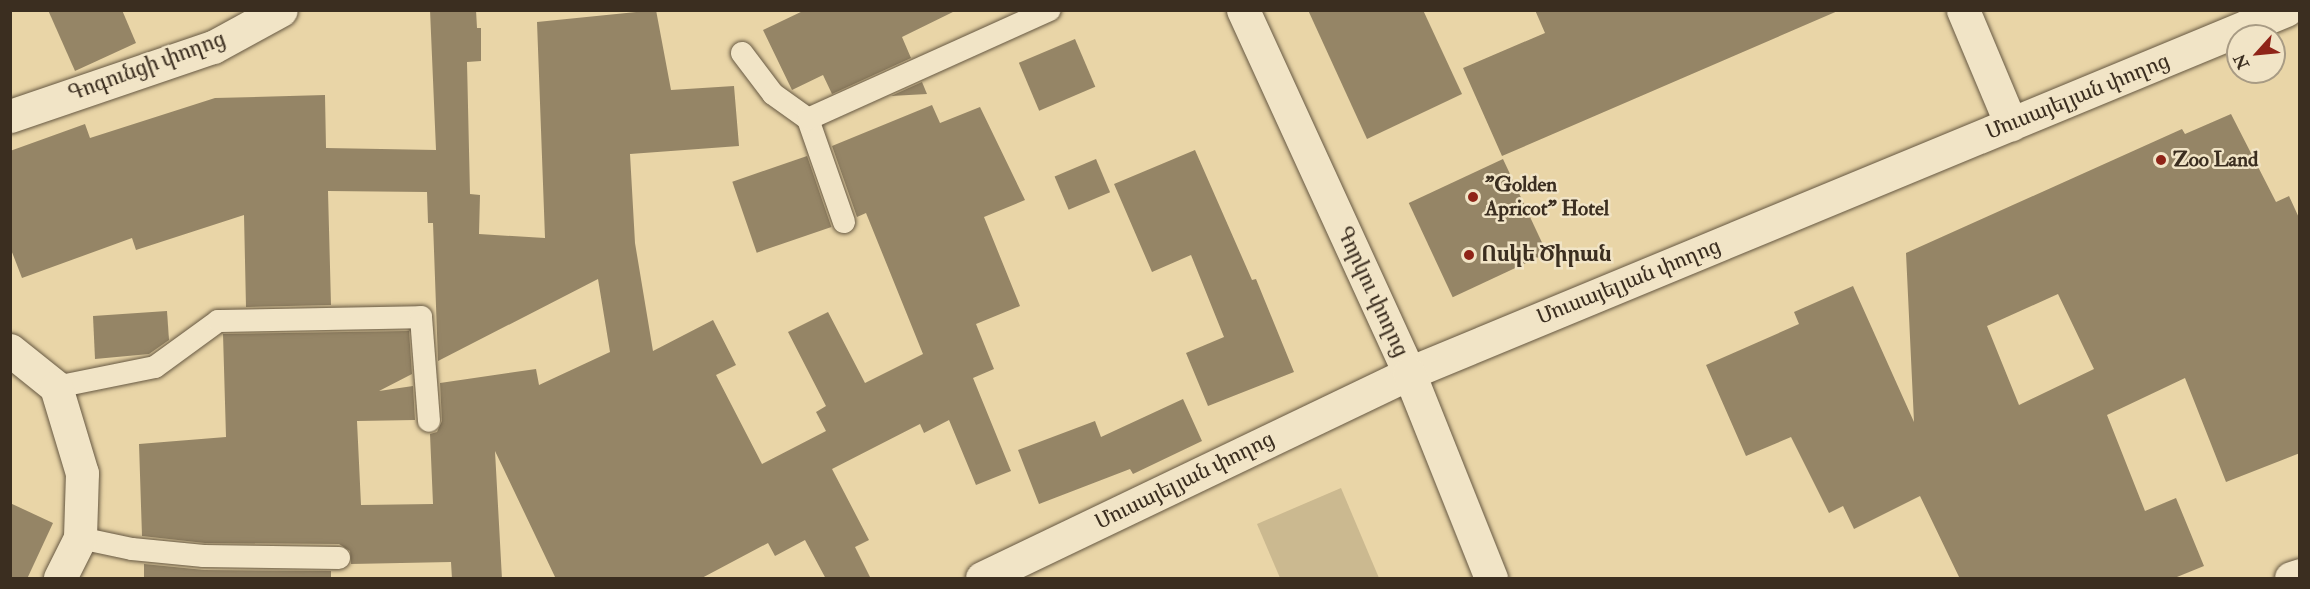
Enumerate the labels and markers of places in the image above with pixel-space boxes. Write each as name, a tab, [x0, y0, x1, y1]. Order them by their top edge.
place label: Zoo Land	[2173, 147, 2258, 173]
marker: Zoo Land	[2154, 153, 2168, 167]
place label: "Golden Apricot" Hotel	[1485, 172, 1609, 222]
marker: "Golden Apricot" Hotel	[1466, 190, 1480, 204]
place label: Ոսկե Ծիրան	[1481, 242, 1612, 268]
marker: Ոսկե Ծիրան	[1462, 248, 1476, 262]

